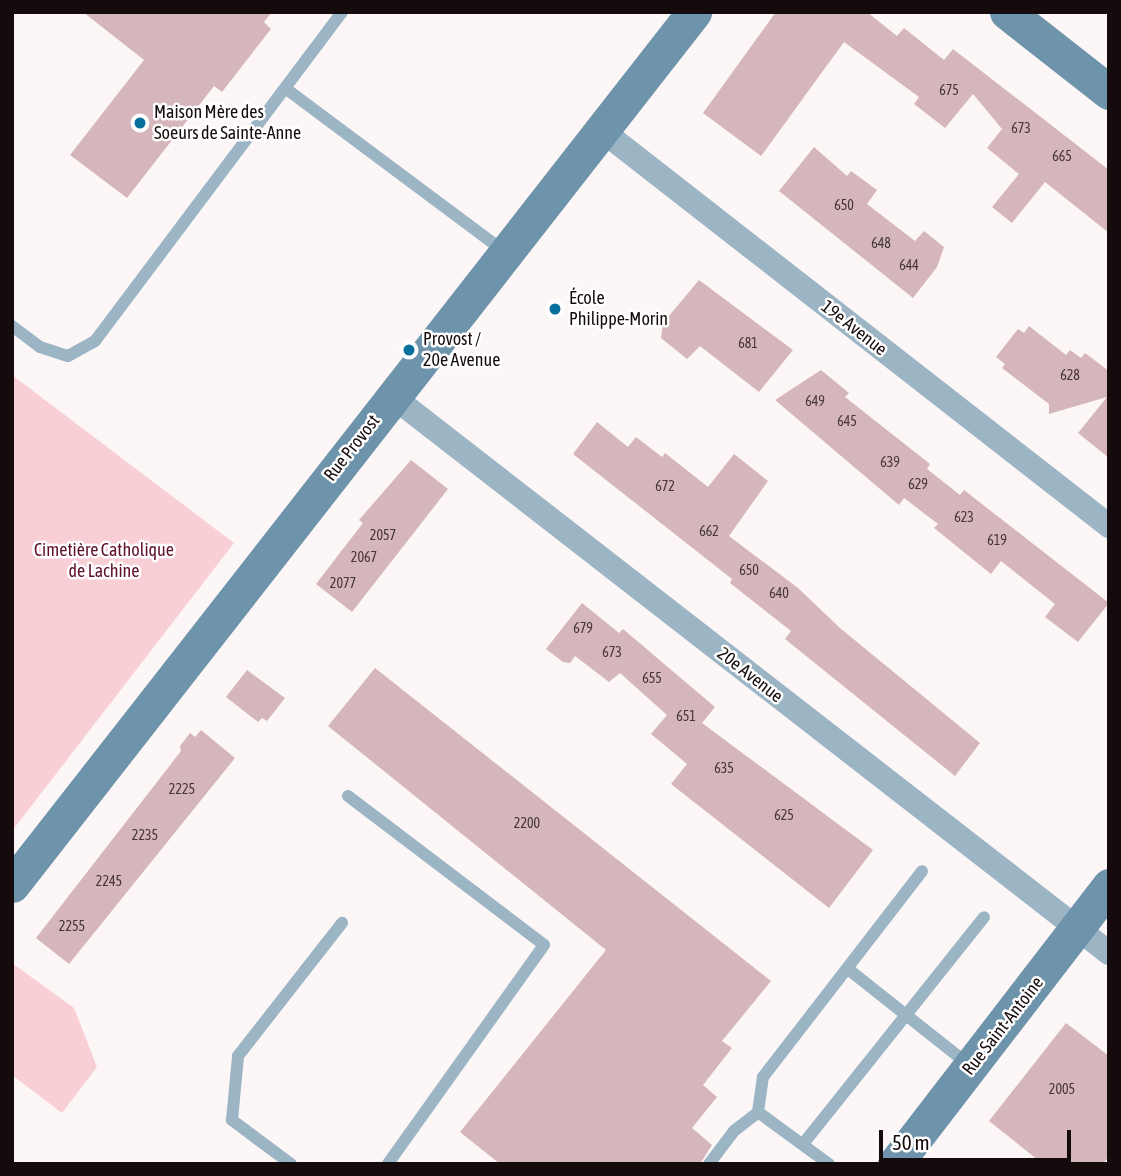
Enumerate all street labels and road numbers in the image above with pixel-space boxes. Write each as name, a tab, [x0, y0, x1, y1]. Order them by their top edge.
street label: 19e Avenue	[817, 296, 891, 360]
street label: Rue Provost	[319, 411, 385, 485]
street label: 20e Avenue	[713, 643, 787, 707]
street label: Rue Saint-Antoine	[958, 973, 1048, 1079]

